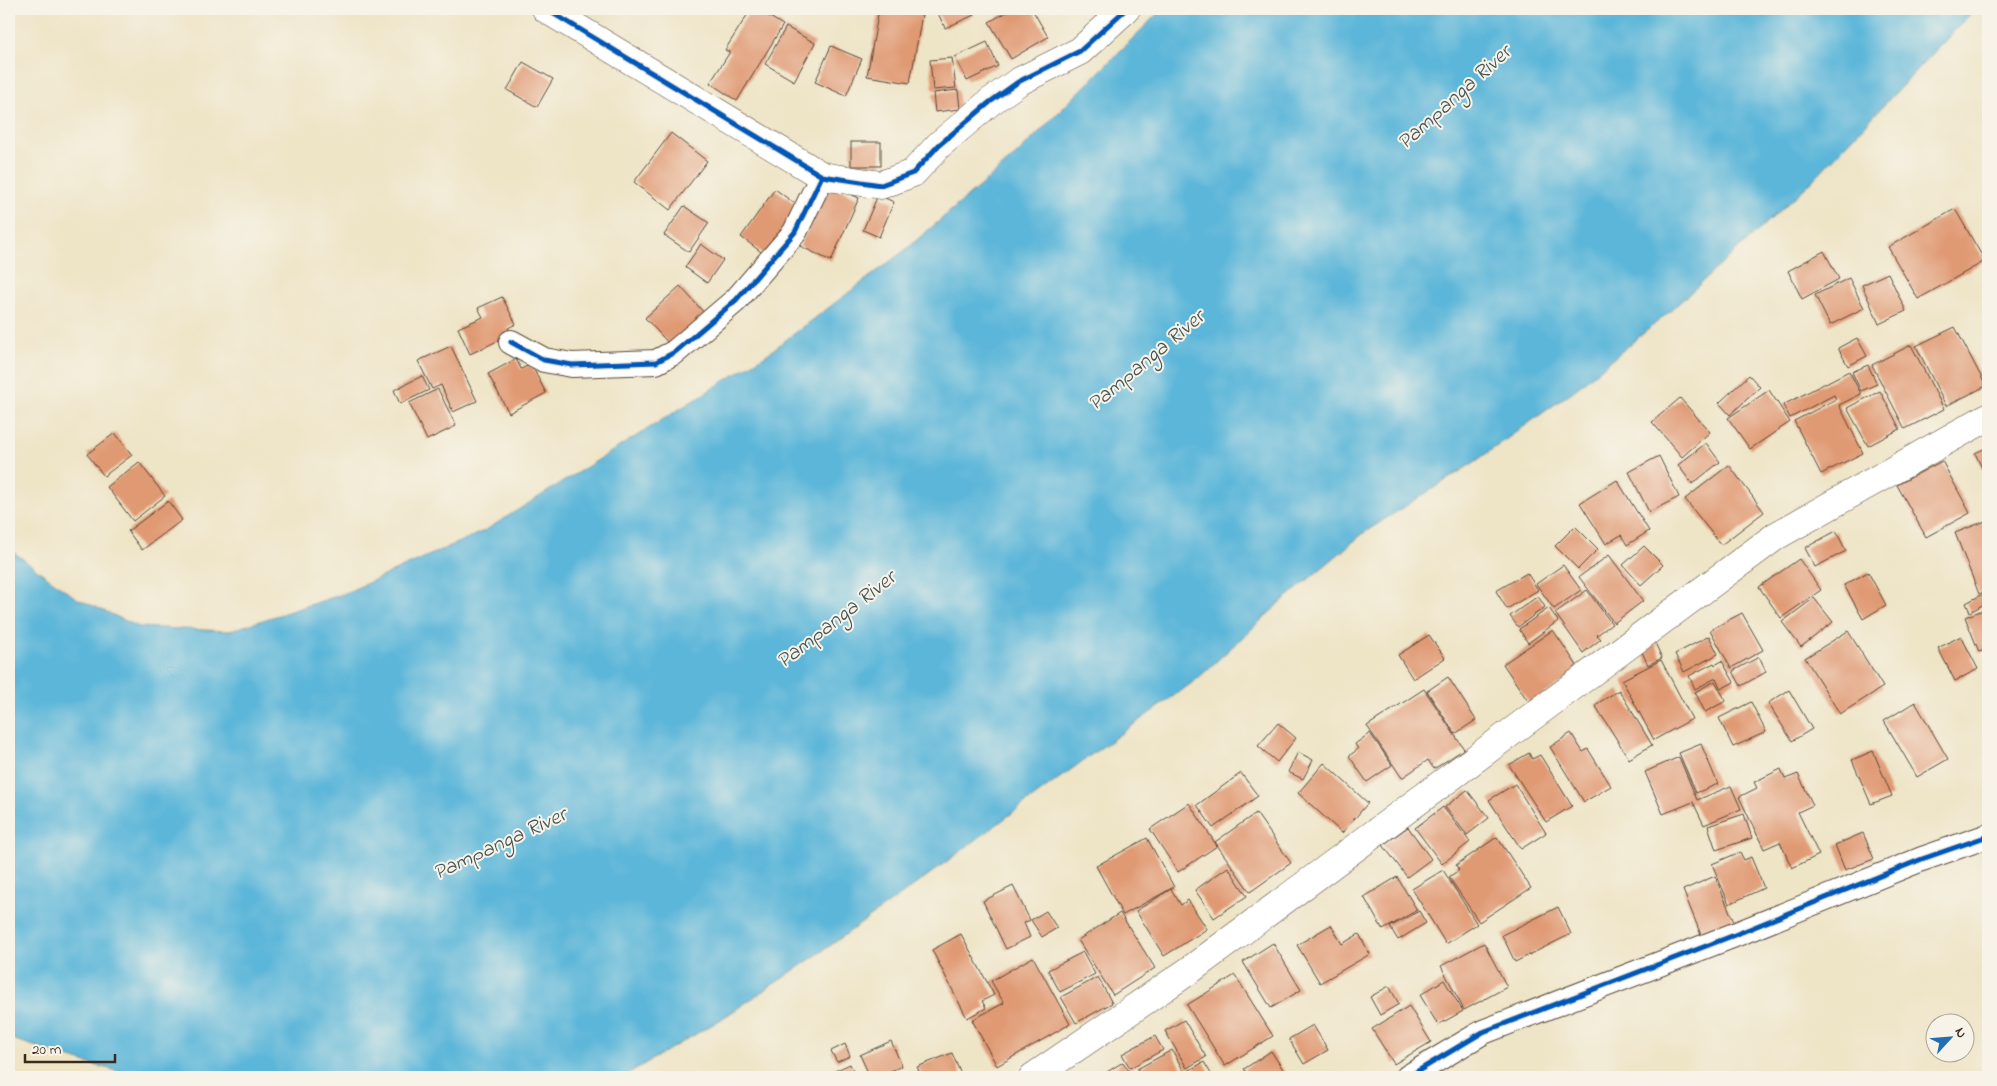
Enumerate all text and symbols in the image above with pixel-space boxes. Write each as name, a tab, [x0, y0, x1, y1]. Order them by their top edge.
water label: Pampanga River	[1391, 36, 1522, 158]
water label: Pampanga River	[1081, 301, 1215, 420]
water label: Pampanga River	[770, 561, 906, 677]
water label: Pampanga River	[428, 798, 575, 890]
north arrow	[1924, 1014, 1974, 1064]
text: N	[1949, 1024, 1972, 1042]
scale bar	[25, 1031, 115, 1063]
text: 20 m	[32, 1039, 62, 1061]

